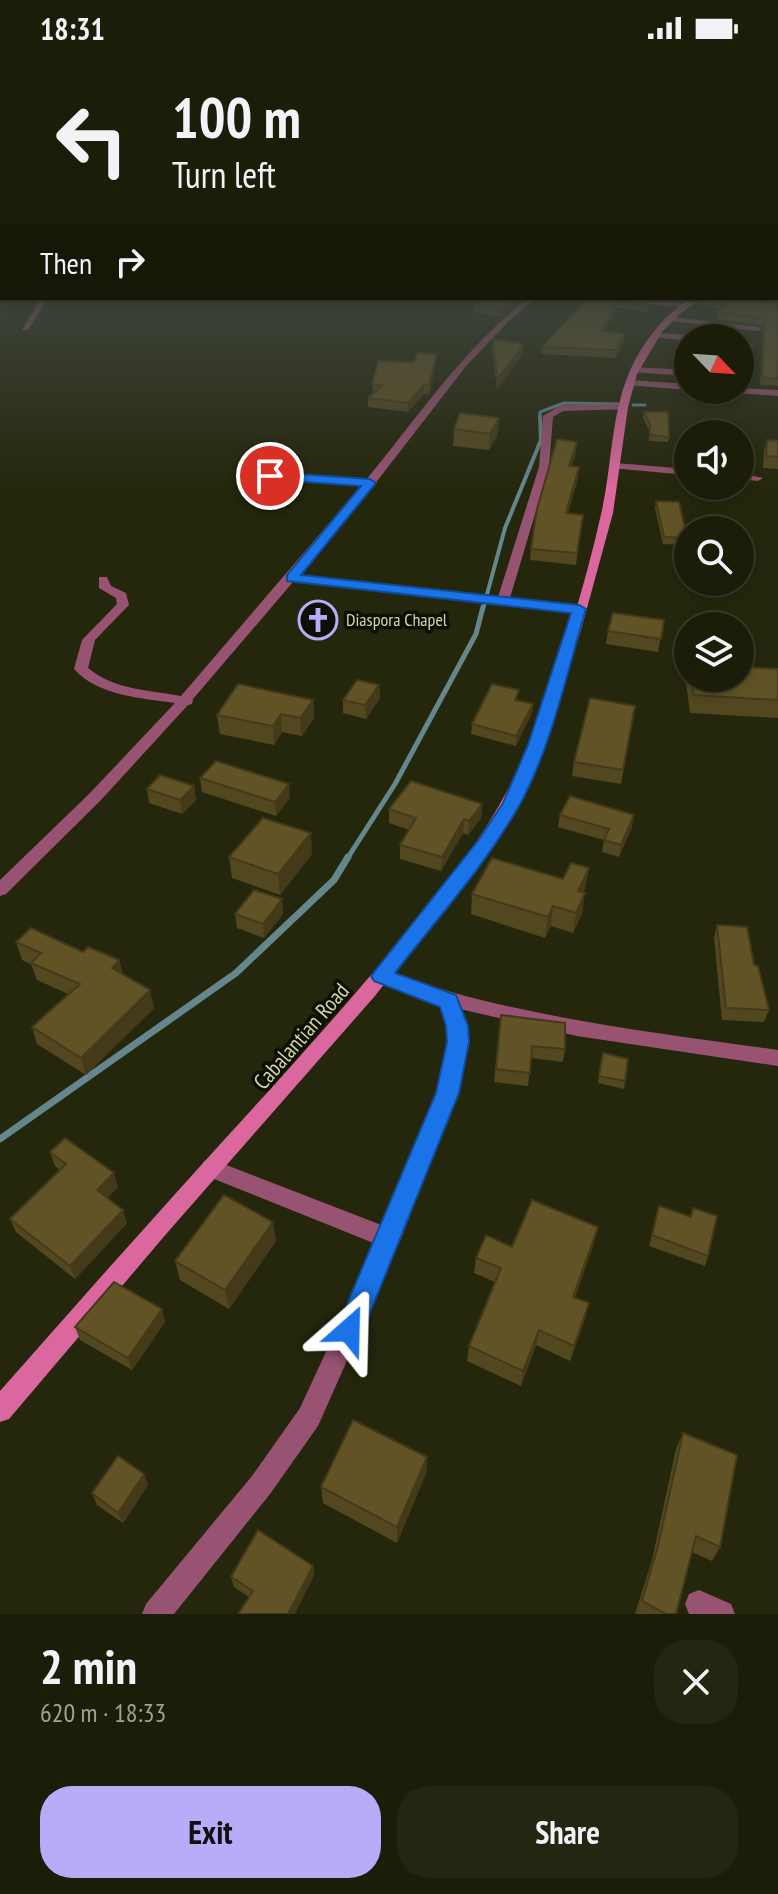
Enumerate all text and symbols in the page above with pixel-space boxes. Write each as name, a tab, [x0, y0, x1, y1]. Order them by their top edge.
text: 18:31	[40, 9, 105, 48]
text: 100 m	[172, 81, 301, 153]
icon: left	[40, 88, 144, 192]
text: Turn left	[172, 151, 276, 198]
icon: right	[108, 240, 152, 284]
text: Then	[40, 243, 92, 282]
north arrow	[674, 324, 754, 404]
map controls	[674, 324, 754, 692]
button: sound	[674, 420, 754, 500]
pin	[236, 442, 304, 510]
icon: arrive	[248, 454, 292, 498]
button: search	[674, 516, 754, 596]
church icon: Diaspora Chapel	[297, 599, 339, 641]
place label: Diaspora Chapel	[346, 608, 448, 631]
button: layers	[674, 612, 754, 692]
street label: Cabalantian Road	[247, 977, 355, 1095]
position arrow	[307, 1288, 391, 1372]
text: 2 min	[40, 1635, 137, 1697]
button: close	[654, 1640, 738, 1724]
text: 620 m · 18:33	[40, 1696, 166, 1729]
button: Exit	[40, 1786, 381, 1878]
button: Share	[397, 1786, 738, 1878]

